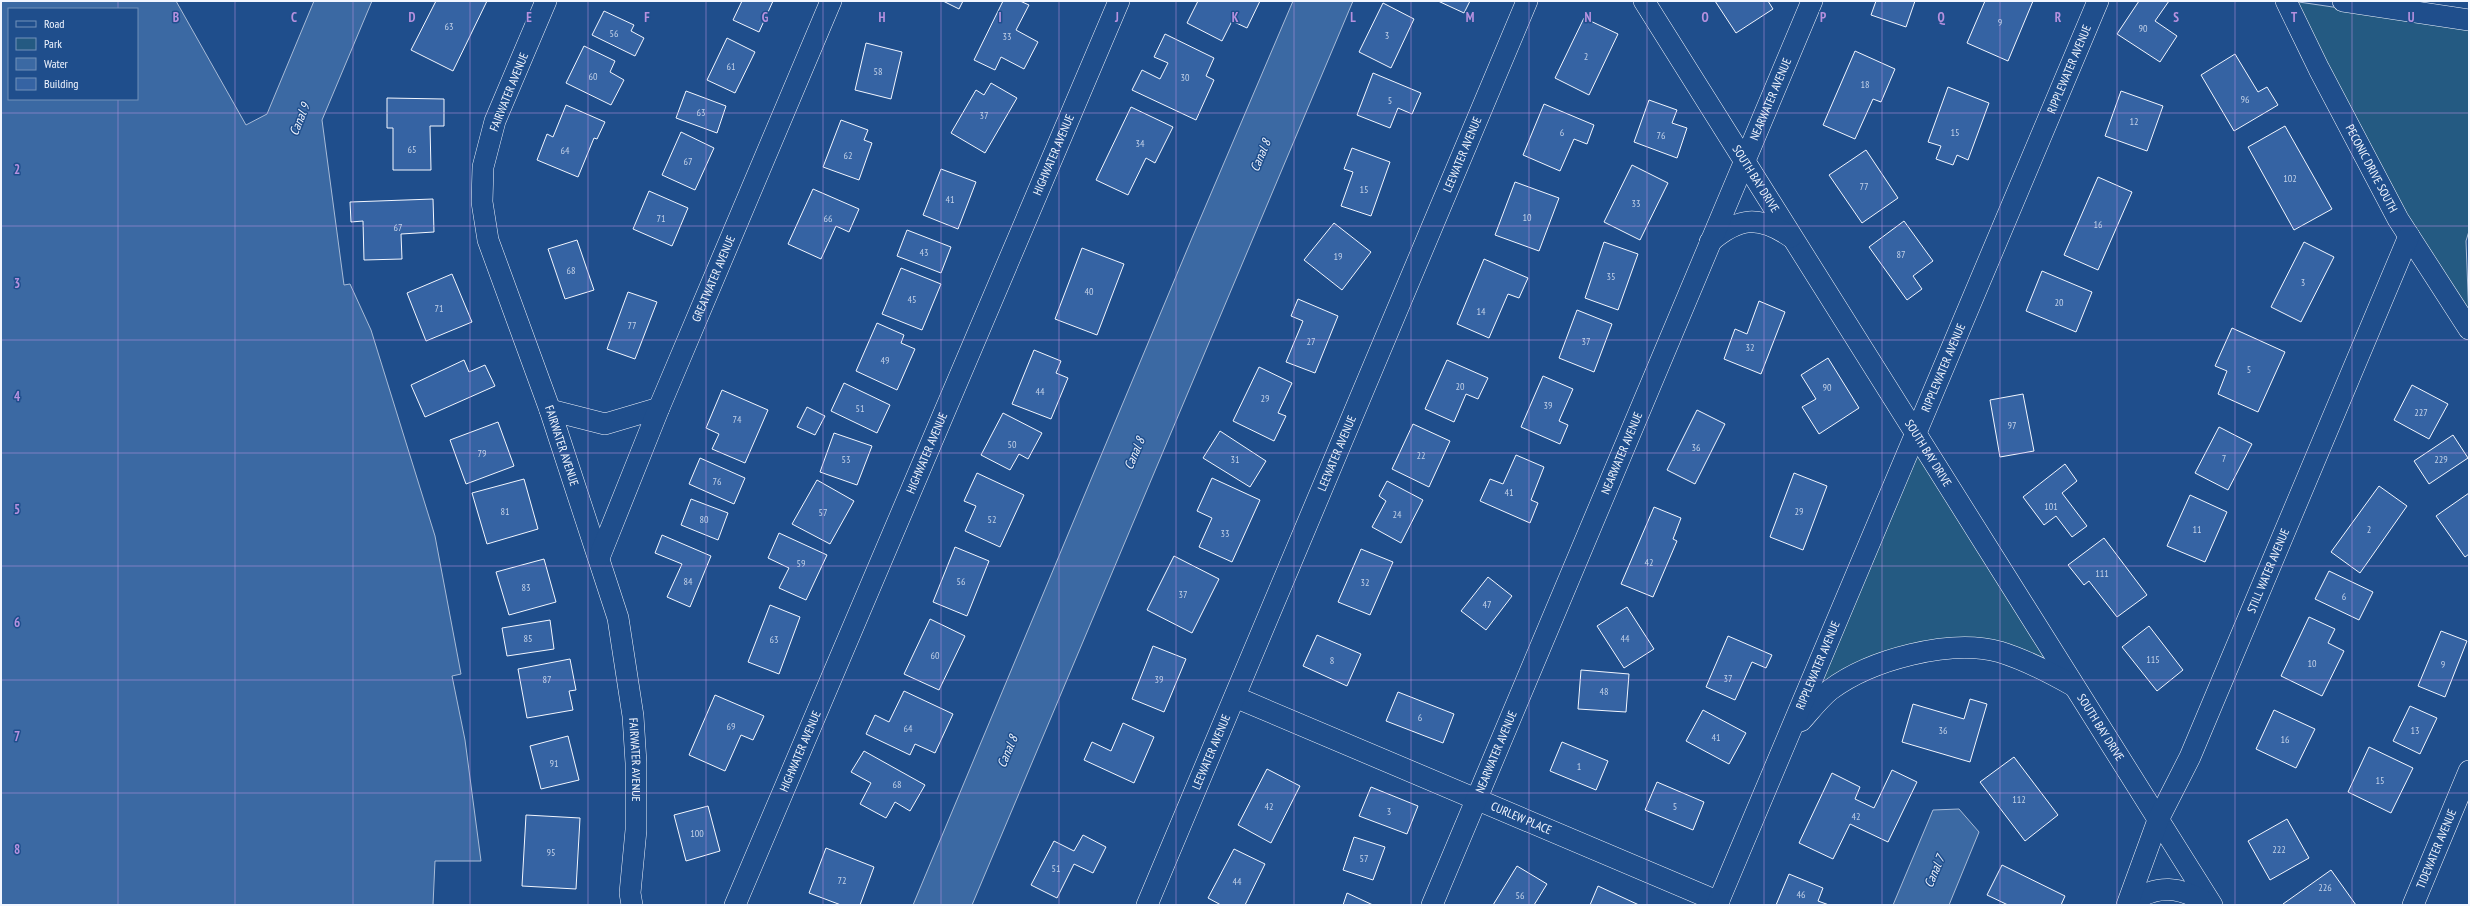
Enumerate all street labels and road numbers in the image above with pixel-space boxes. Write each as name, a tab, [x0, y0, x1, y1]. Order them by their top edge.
street label: RIPPLEWATER AVENUE	[2043, 22, 2094, 116]
street label: FAIRWATER AVENUE	[486, 50, 531, 133]
street label: NEARWATER AVENUE	[1746, 56, 1794, 142]
street label: HIGHWATER AVENUE	[1029, 112, 1077, 198]
street label: LEEWATER AVENUE	[1439, 114, 1484, 194]
street label: PECONIC DRIVE SOUTH	[2343, 122, 2401, 215]
street label: SOUTH BAY DRIVE	[1729, 142, 1783, 215]
street label: GREATWATER AVENUE	[688, 233, 738, 324]
street label: RIPPLEWATER AVENUE	[1918, 321, 1968, 414]
street label: FAIRWATER AVENUE	[542, 403, 582, 488]
street label: HIGHWATER AVENUE	[903, 410, 950, 496]
street label: NEARWATER AVENUE	[1597, 410, 1645, 496]
street label: LEEWATER AVENUE	[1314, 413, 1359, 493]
street label: SOUTH BAY DRIVE	[1902, 417, 1955, 489]
street label: STILL WATER AVENUE	[2243, 526, 2292, 615]
street label: RIPPLEWATER AVENUE	[1792, 619, 1843, 712]
street label: SOUTH BAY DRIVE	[2074, 691, 2128, 764]
street label: HIGHWATER AVENUE	[776, 708, 824, 794]
street label: NEARWATER AVENUE	[1472, 708, 1520, 795]
street label: LEEWATER AVENUE	[1188, 712, 1233, 792]
street label: FAIRWATER AVENUE	[626, 717, 644, 802]
street label: CURLEW PLACE	[1489, 798, 1554, 837]
street label: TIDEWATER AVENUE	[2413, 807, 2459, 891]

